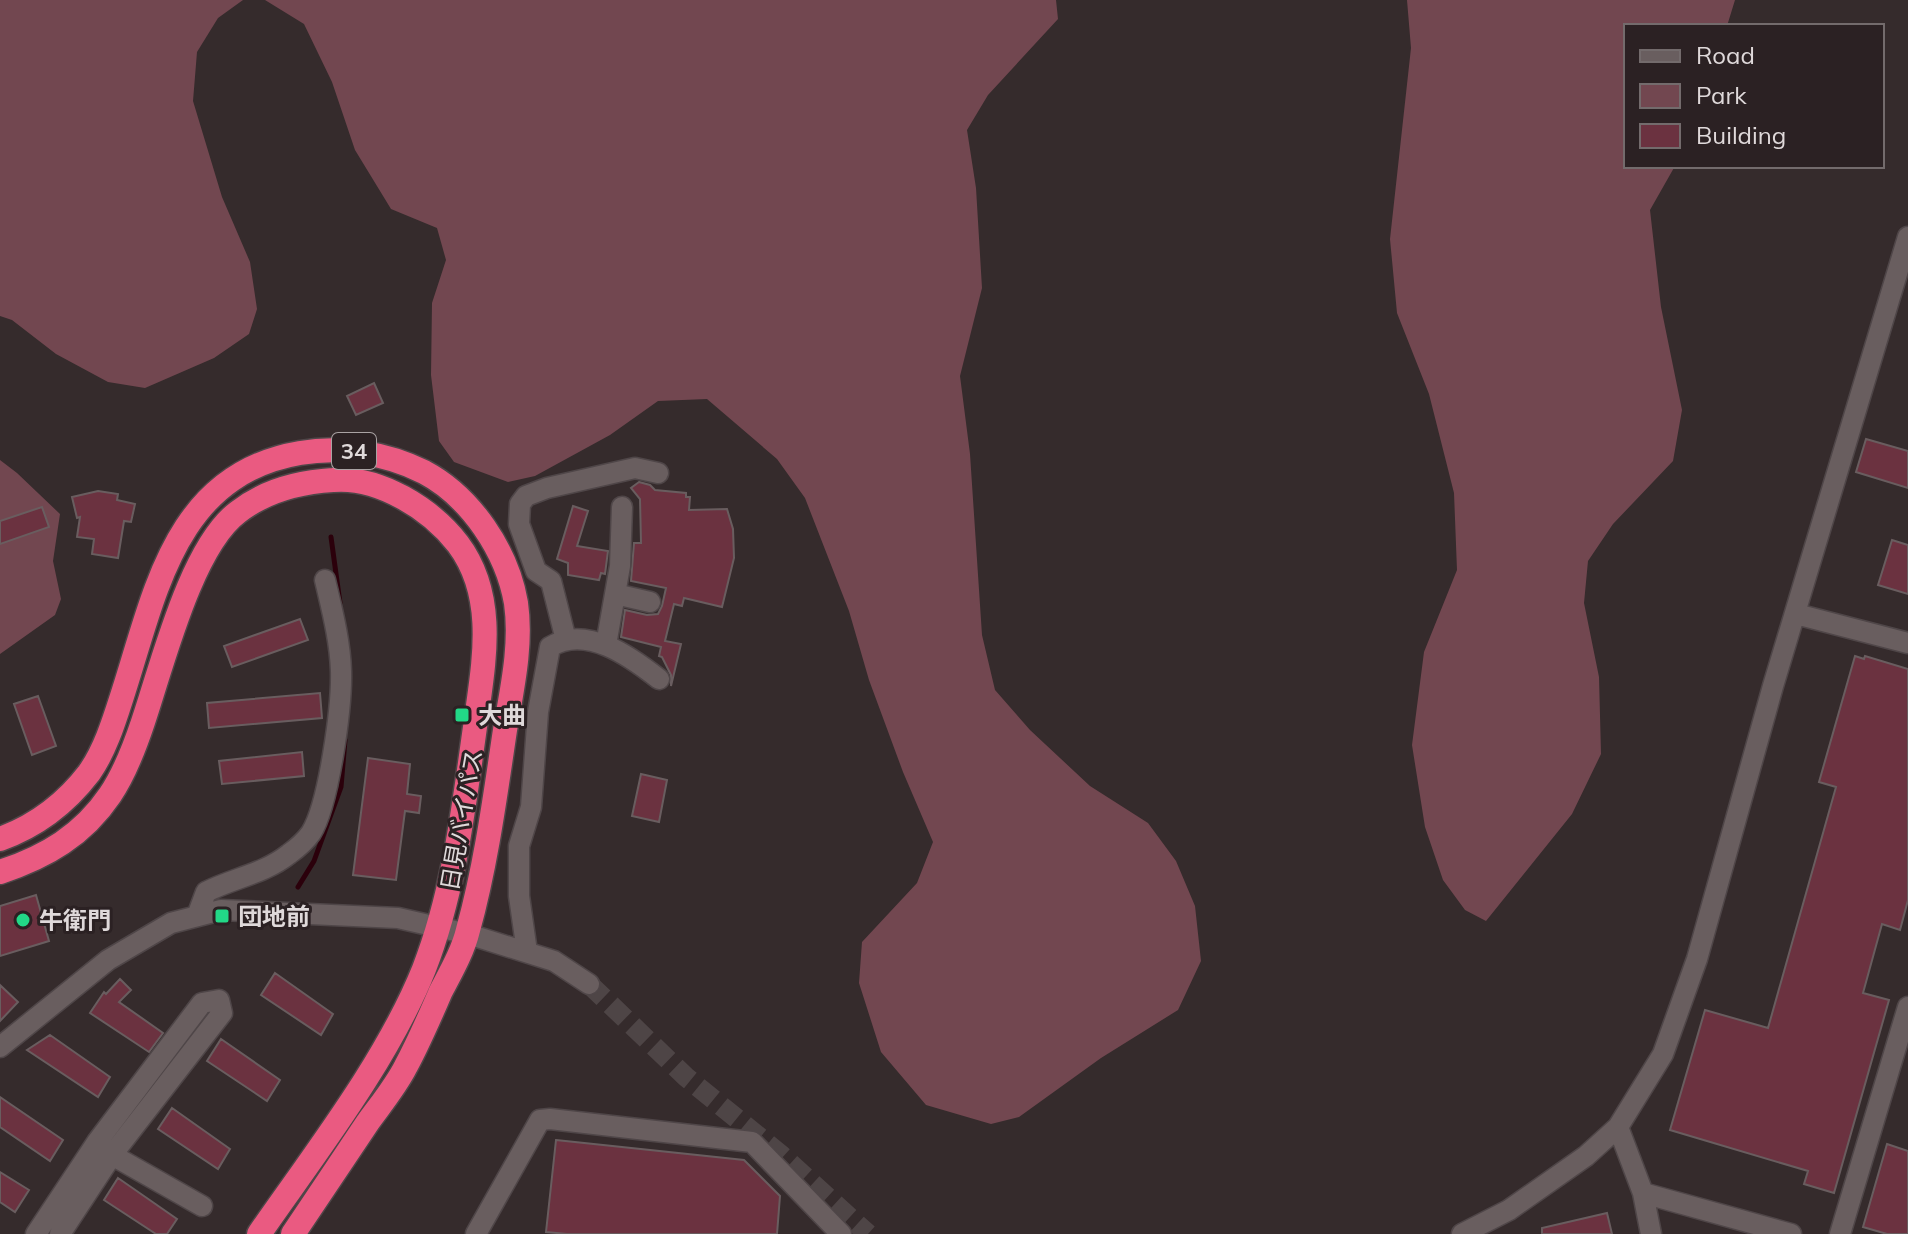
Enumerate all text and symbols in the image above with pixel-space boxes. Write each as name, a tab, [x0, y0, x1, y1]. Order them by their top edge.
legend	[1624, 24, 1884, 168]
text: Road	[1696, 40, 1755, 70]
text: Park	[1696, 80, 1747, 110]
text: Building	[1696, 120, 1786, 150]
road number: 34	[332, 433, 376, 469]
place label: 大曲	[478, 700, 526, 730]
marker: 大曲	[453, 706, 471, 724]
street label: 日見バイパス	[434, 747, 488, 893]
place label: 団地前	[238, 901, 310, 931]
place label: 牛衛門	[39, 905, 111, 935]
marker: 団地前	[213, 907, 231, 925]
marker: 牛衛門	[14, 911, 32, 929]

